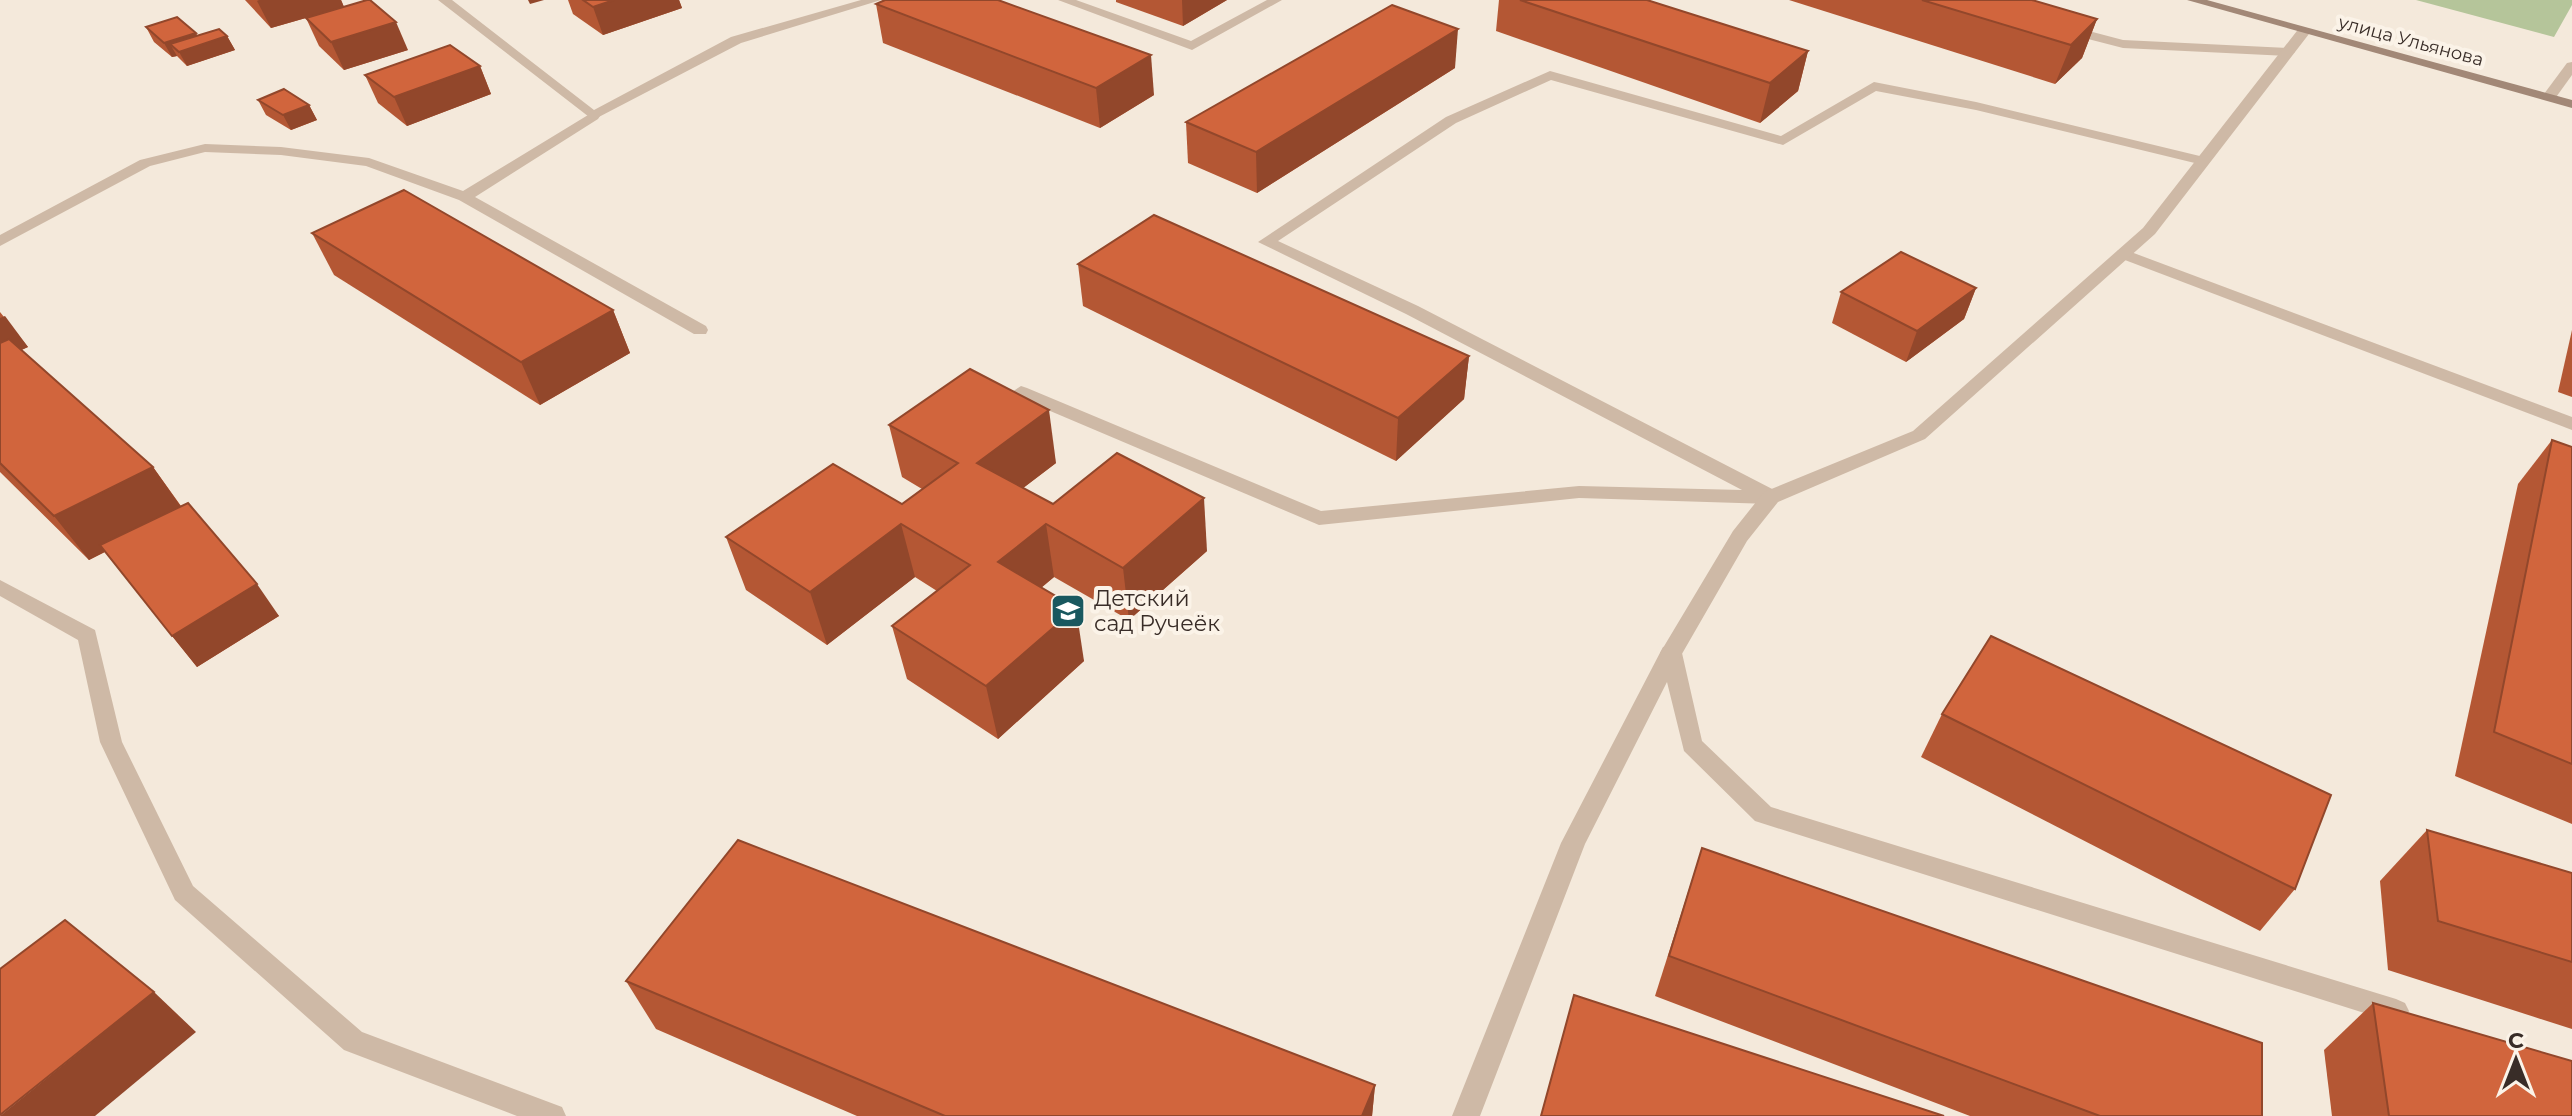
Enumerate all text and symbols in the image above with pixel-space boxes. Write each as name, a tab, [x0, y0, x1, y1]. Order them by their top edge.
street label: улица Ульянова	[2335, 11, 2486, 71]
place label: Детский сад Ручеёк	[1094, 585, 1220, 637]
school or university icon: Детский сад Ручеёк	[1049, 592, 1087, 630]
north arrow	[2476, 1020, 2556, 1100]
text: С	[2508, 1027, 2524, 1054]

